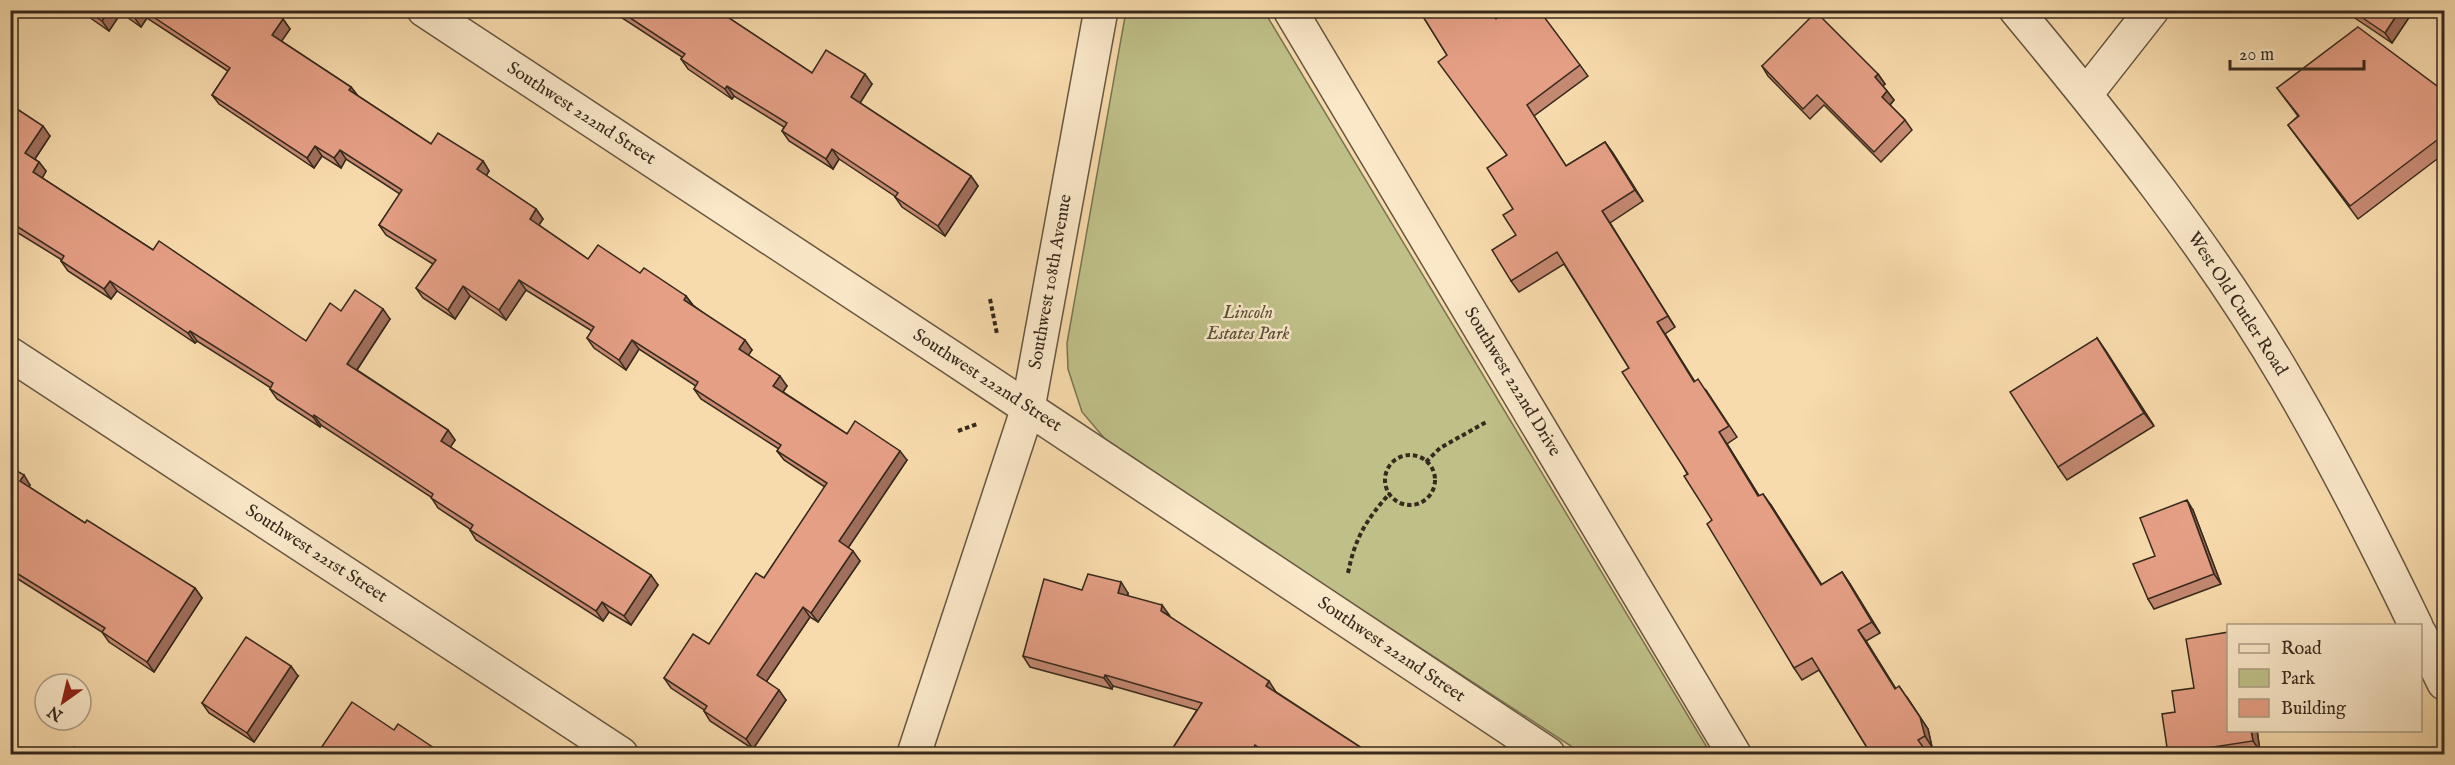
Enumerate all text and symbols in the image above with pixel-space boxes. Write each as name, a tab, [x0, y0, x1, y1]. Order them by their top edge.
scale bar	[2230, 33, 2364, 71]
text: 20 m	[2239, 44, 2274, 67]
street label: Southwest 222nd Street	[502, 57, 660, 171]
street label: Southwest 108th Avenue	[1024, 193, 1078, 371]
street label: West Old Cutler Road	[2182, 228, 2292, 381]
park label: Lincoln Estates Park	[1206, 302, 1289, 346]
street label: Southwest 222nd Drive	[1458, 303, 1566, 461]
street label: Southwest 222nd Street	[908, 324, 1066, 438]
street label: Southwest 221st Street	[241, 499, 391, 609]
street label: Southwest 222nd Street	[1313, 592, 1469, 708]
legend	[2227, 624, 2422, 732]
text: Road	[2281, 638, 2322, 661]
text: Park	[2281, 668, 2316, 691]
north arrow	[33, 672, 93, 732]
text: Building	[2281, 698, 2346, 721]
text: N	[44, 701, 68, 725]

